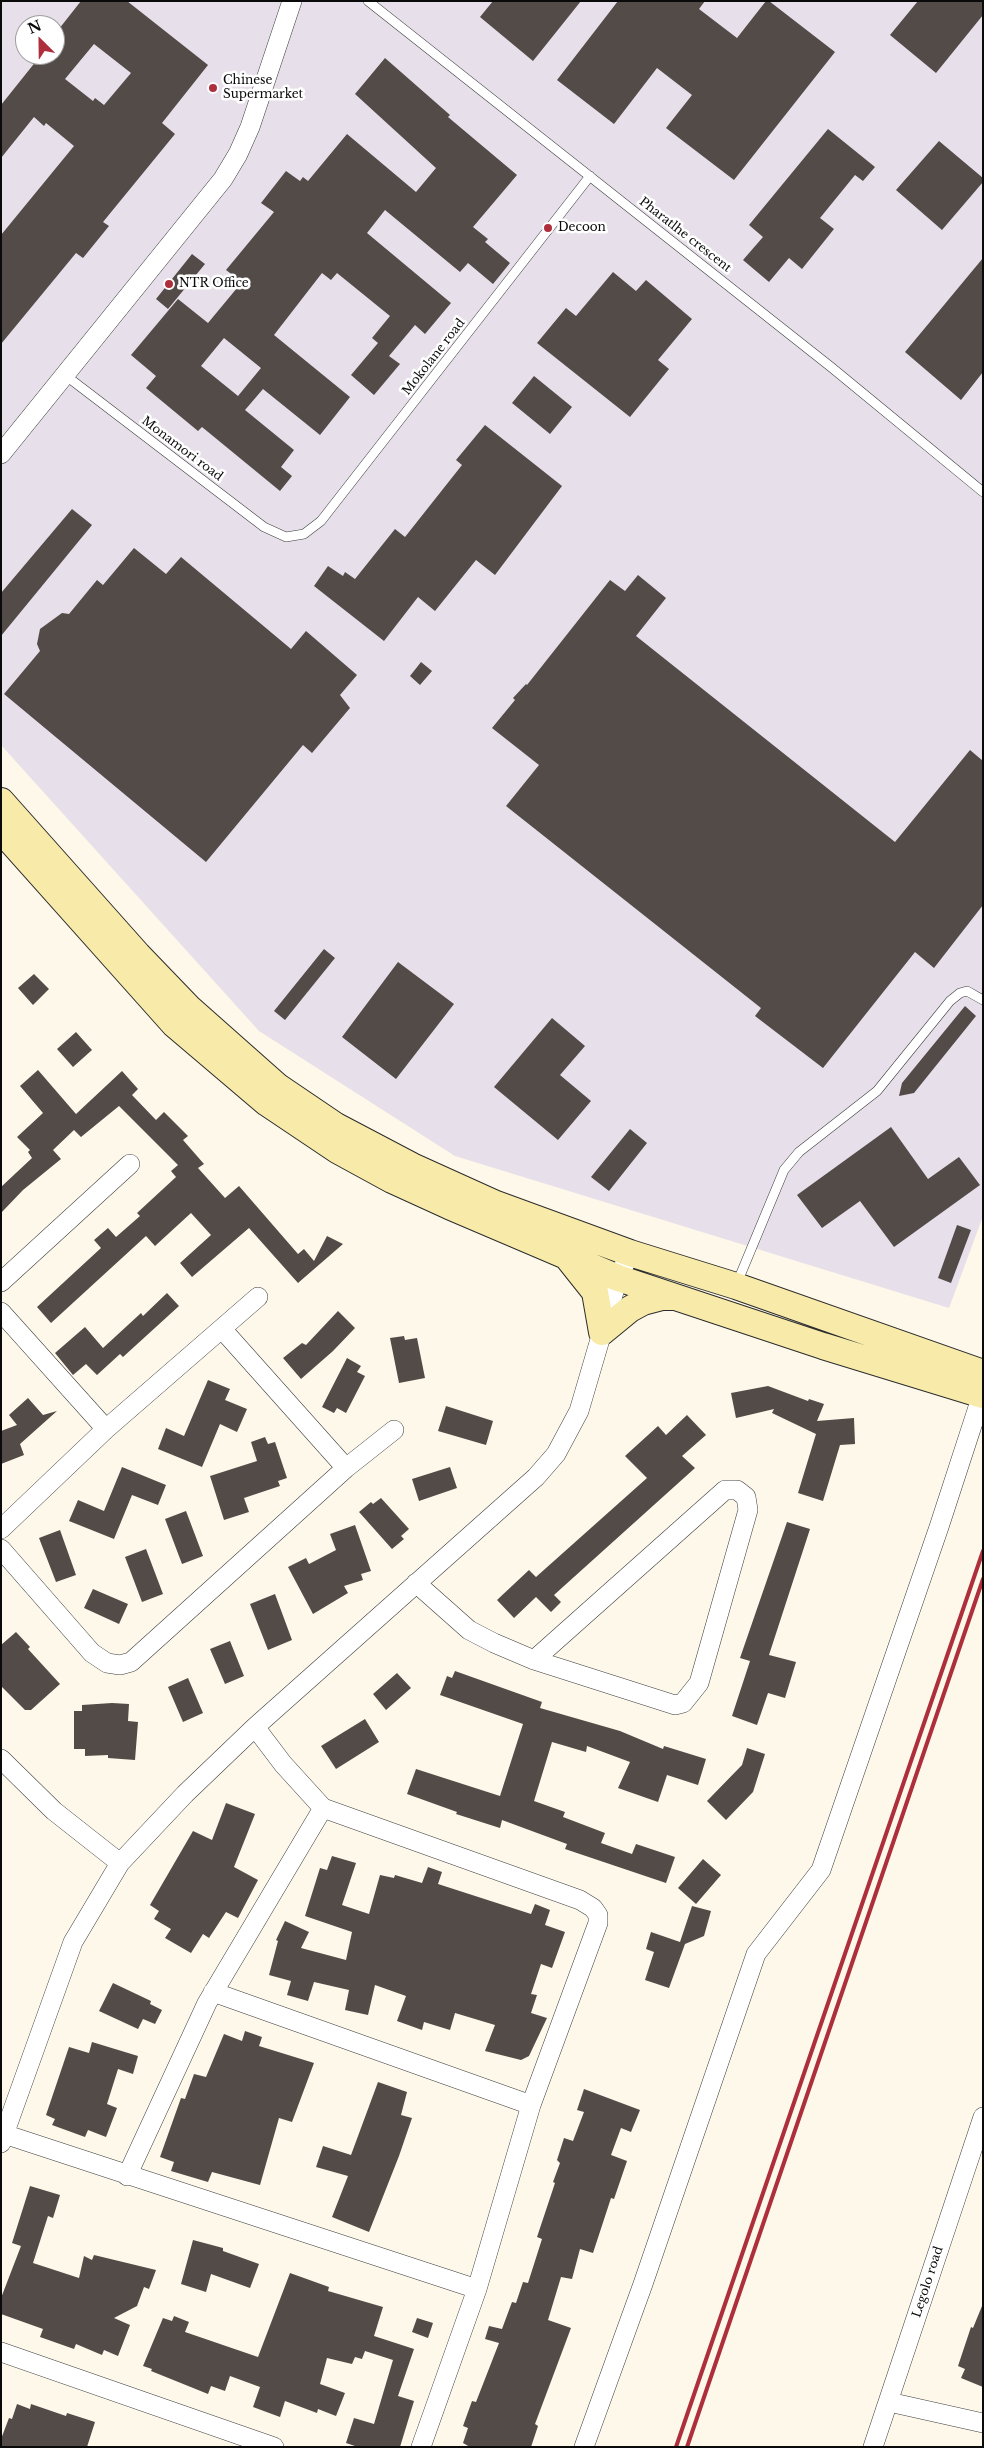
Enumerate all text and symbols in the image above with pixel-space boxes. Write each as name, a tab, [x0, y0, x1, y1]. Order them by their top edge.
north arrow	[15, 15, 65, 65]
text: N	[25, 16, 44, 38]
place label: Chinese Supermarket	[223, 74, 303, 102]
marker: Chinese Supermarket	[207, 82, 219, 94]
street label: Pharatlhe crescent	[636, 195, 734, 275]
place label: Decoon	[558, 221, 606, 235]
marker: Decoon	[542, 222, 554, 234]
place label: NTR Office	[179, 277, 249, 291]
marker: NTR Office	[163, 278, 175, 290]
street label: Mokolane road	[400, 316, 468, 398]
street label: Monamori road	[139, 414, 225, 484]
street label: Legolo road	[910, 2245, 946, 2319]

